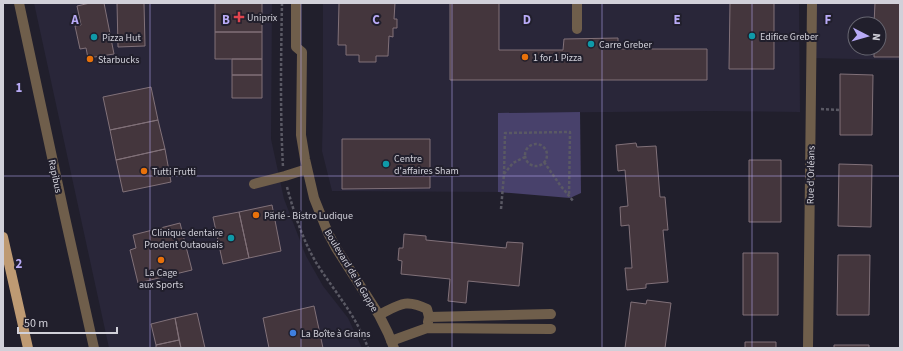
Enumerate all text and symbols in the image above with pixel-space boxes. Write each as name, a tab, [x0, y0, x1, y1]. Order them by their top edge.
text: A	[70, 11, 79, 29]
text: B	[222, 11, 230, 29]
place label: Uniprix	[247, 11, 278, 25]
text: C	[372, 11, 380, 29]
text: D	[523, 11, 531, 29]
text: E	[673, 11, 681, 29]
text: F	[825, 11, 832, 29]
marker: Uniprix	[234, 12, 244, 22]
north arrow	[847, 16, 887, 56]
place label: Edifice Greber	[760, 30, 819, 44]
place label: Pizza Hut	[102, 31, 141, 45]
marker: Edifice Greber	[747, 31, 757, 41]
marker: Pizza Hut	[89, 32, 99, 42]
text: N	[869, 33, 884, 41]
place label: Carre Greber	[599, 38, 653, 52]
marker: Carre Greber	[586, 39, 596, 49]
place label: 1 for 1 Pizza	[533, 51, 582, 65]
marker: 1 for 1 Pizza	[520, 52, 530, 62]
place label: Starbucks	[98, 53, 139, 67]
marker: Starbucks	[85, 54, 95, 64]
text: 1	[16, 79, 23, 97]
street label: Rue d'Orléans	[803, 146, 819, 204]
place label: Centre d'affaires Sham	[394, 152, 459, 178]
street label: Rapibus	[45, 158, 65, 194]
marker: Centre d'affaires Sham	[381, 159, 391, 169]
place label: Tutti Frutti	[152, 165, 196, 179]
marker: Tutti Frutti	[139, 166, 149, 176]
place label: Pärlé - Bistro Ludique	[264, 209, 353, 223]
marker: Pärlé - Bistro Ludique	[251, 210, 261, 220]
place label: Clinique dentaire Prodent Outaouais	[144, 226, 223, 252]
street label: Boulevard de la Gappe	[321, 227, 381, 314]
marker: Clinique dentaire Prodent Outaouais	[226, 233, 236, 243]
text: 2	[16, 255, 23, 273]
marker: La Cage aux Sports	[156, 255, 166, 265]
place label: La Cage aux Sports	[139, 266, 183, 292]
scale bar	[18, 309, 117, 335]
text: 50 m	[24, 315, 48, 332]
place label: La Boîte à Grains	[301, 327, 370, 341]
marker: La Boîte à Grains	[288, 328, 298, 338]

